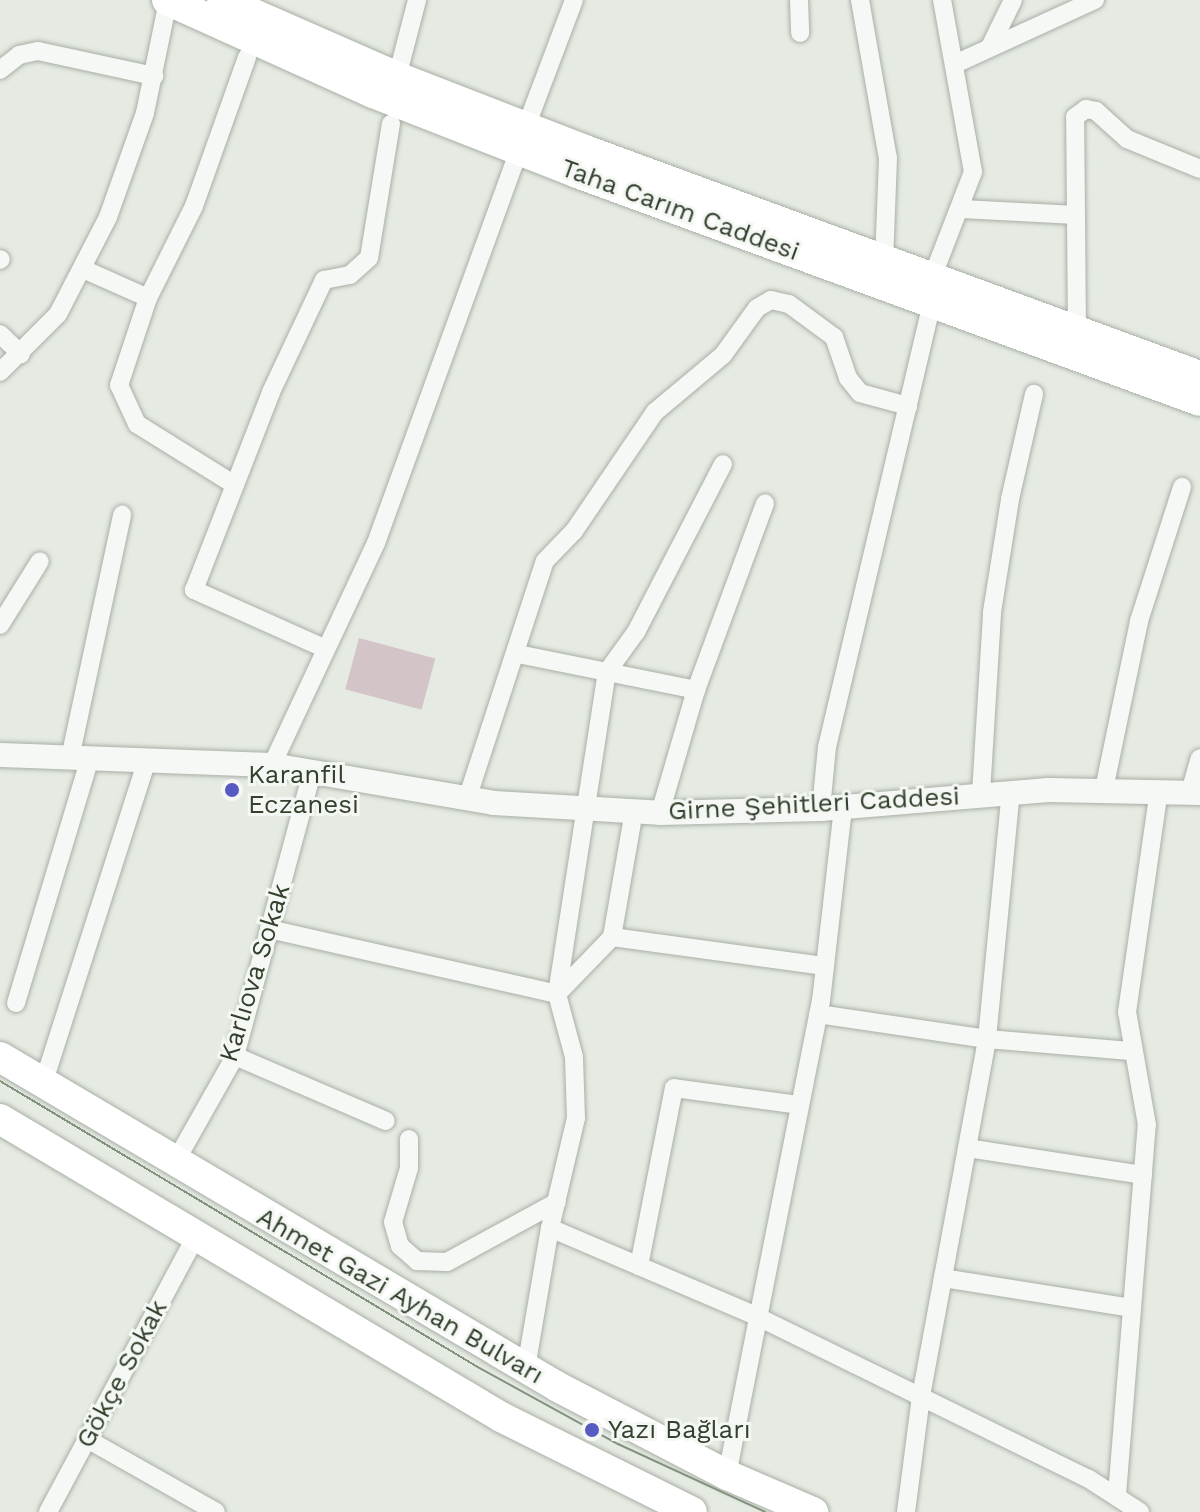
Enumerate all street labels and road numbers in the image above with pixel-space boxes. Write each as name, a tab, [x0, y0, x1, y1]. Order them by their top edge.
street label: Taha Carım Caddesi	[556, 152, 804, 268]
street label: Girne Şehitleri Caddesi	[667, 781, 961, 827]
street label: Karlıova Sokak	[213, 880, 297, 1066]
street label: Ahmet Gazi Ayhan Bulvarı	[251, 1201, 549, 1391]
street label: Gökçe Sokak	[70, 1295, 174, 1453]

